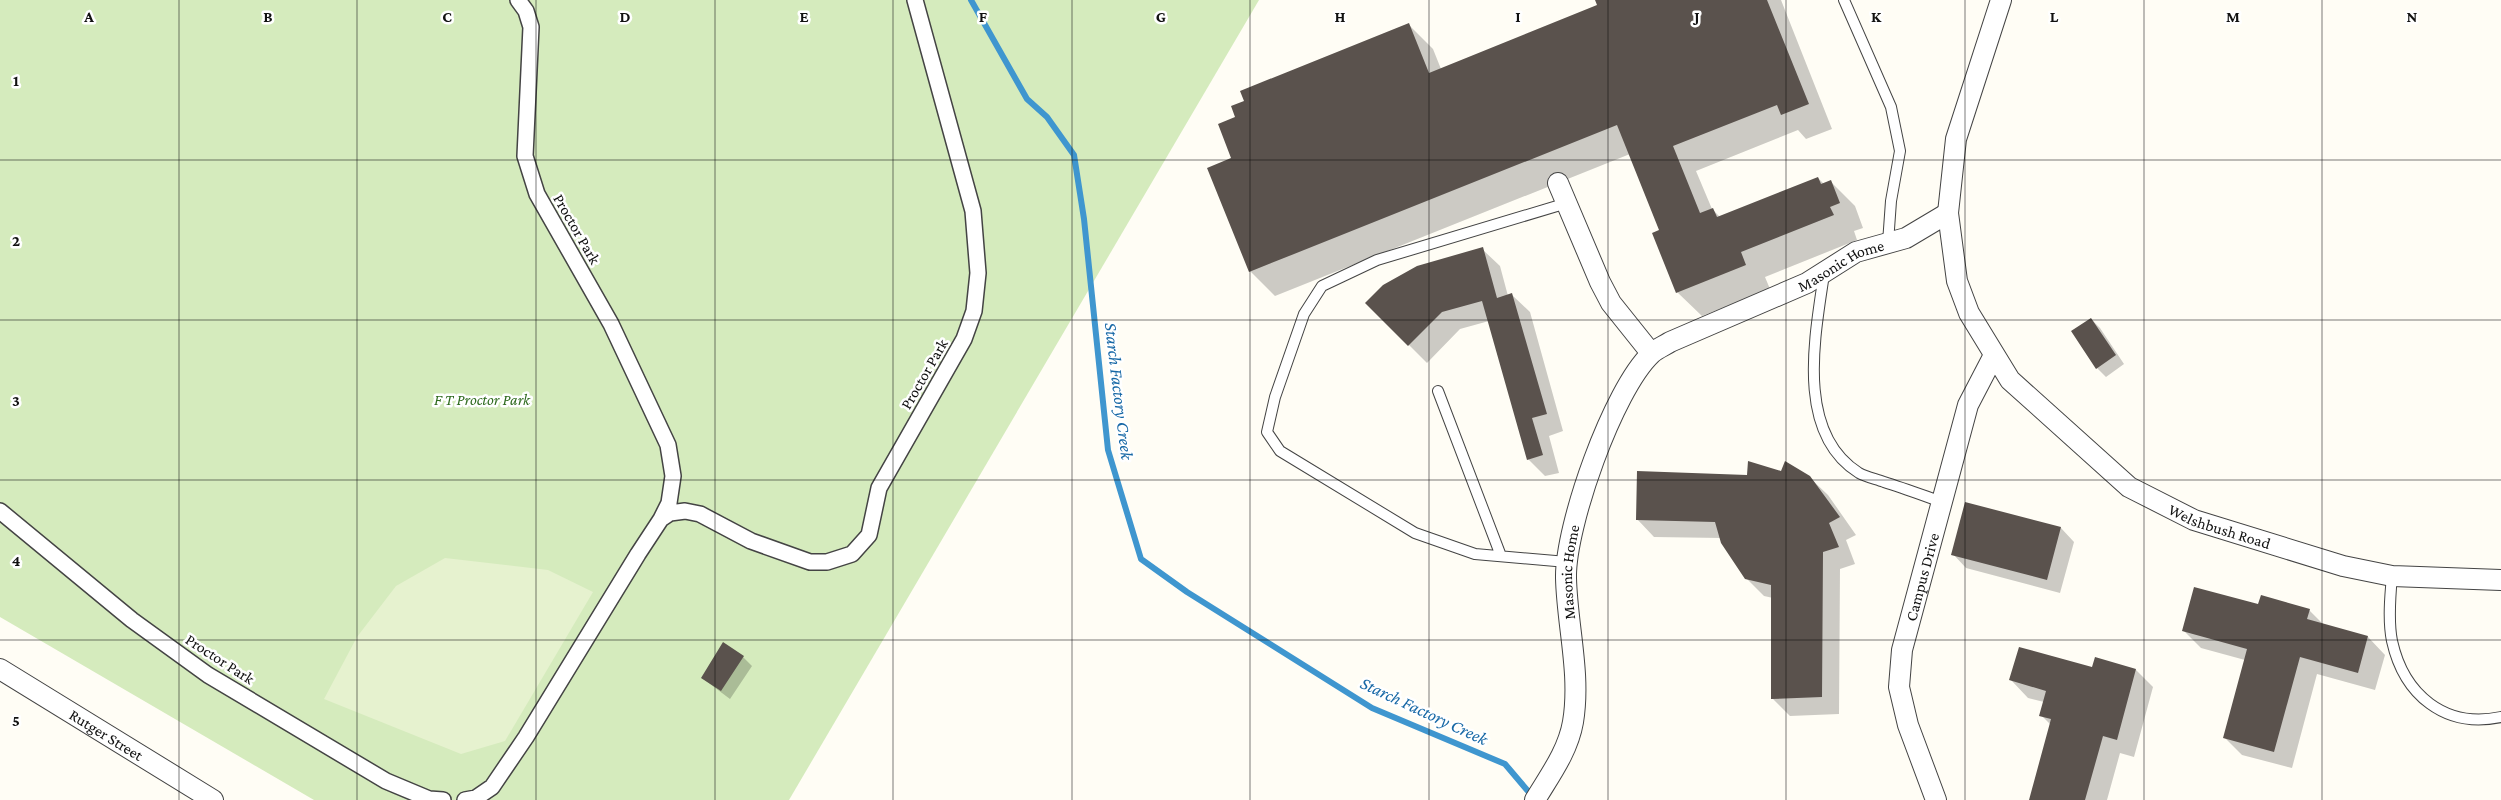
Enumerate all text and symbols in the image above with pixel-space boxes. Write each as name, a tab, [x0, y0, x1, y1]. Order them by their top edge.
text: A	[83, 8, 94, 25]
text: B	[263, 8, 273, 25]
text: C	[442, 8, 452, 25]
text: D	[619, 8, 631, 25]
text: E	[799, 8, 809, 25]
text: F	[979, 8, 988, 25]
text: G	[1156, 8, 1166, 25]
text: H	[1335, 8, 1346, 25]
text: I	[1515, 8, 1521, 25]
text: J	[1692, 8, 1700, 25]
text: K	[1871, 8, 1882, 25]
text: L	[2050, 8, 2059, 25]
text: M	[2226, 8, 2240, 25]
text: N	[2407, 8, 2418, 25]
text: 1	[13, 72, 19, 89]
street label: Proctor Park	[550, 191, 604, 267]
text: 2	[12, 232, 20, 249]
street label: Masonic Home	[1795, 236, 1886, 294]
water label: Starch Factory Creek	[1101, 321, 1137, 462]
street label: Proctor Park	[897, 336, 951, 412]
park label: F T Proctor Park	[434, 391, 531, 408]
text: 3	[12, 392, 20, 409]
street label: Welshbush Road	[2166, 500, 2273, 552]
street label: Masonic Home	[1557, 523, 1582, 621]
street label: Campus Drive	[1902, 531, 1942, 623]
text: 4	[12, 552, 21, 569]
street label: Proctor Park	[183, 631, 258, 688]
water label: Starch Factory Creek	[1357, 673, 1492, 750]
street label: Rutger Street	[67, 705, 147, 764]
text: 5	[12, 712, 20, 729]

